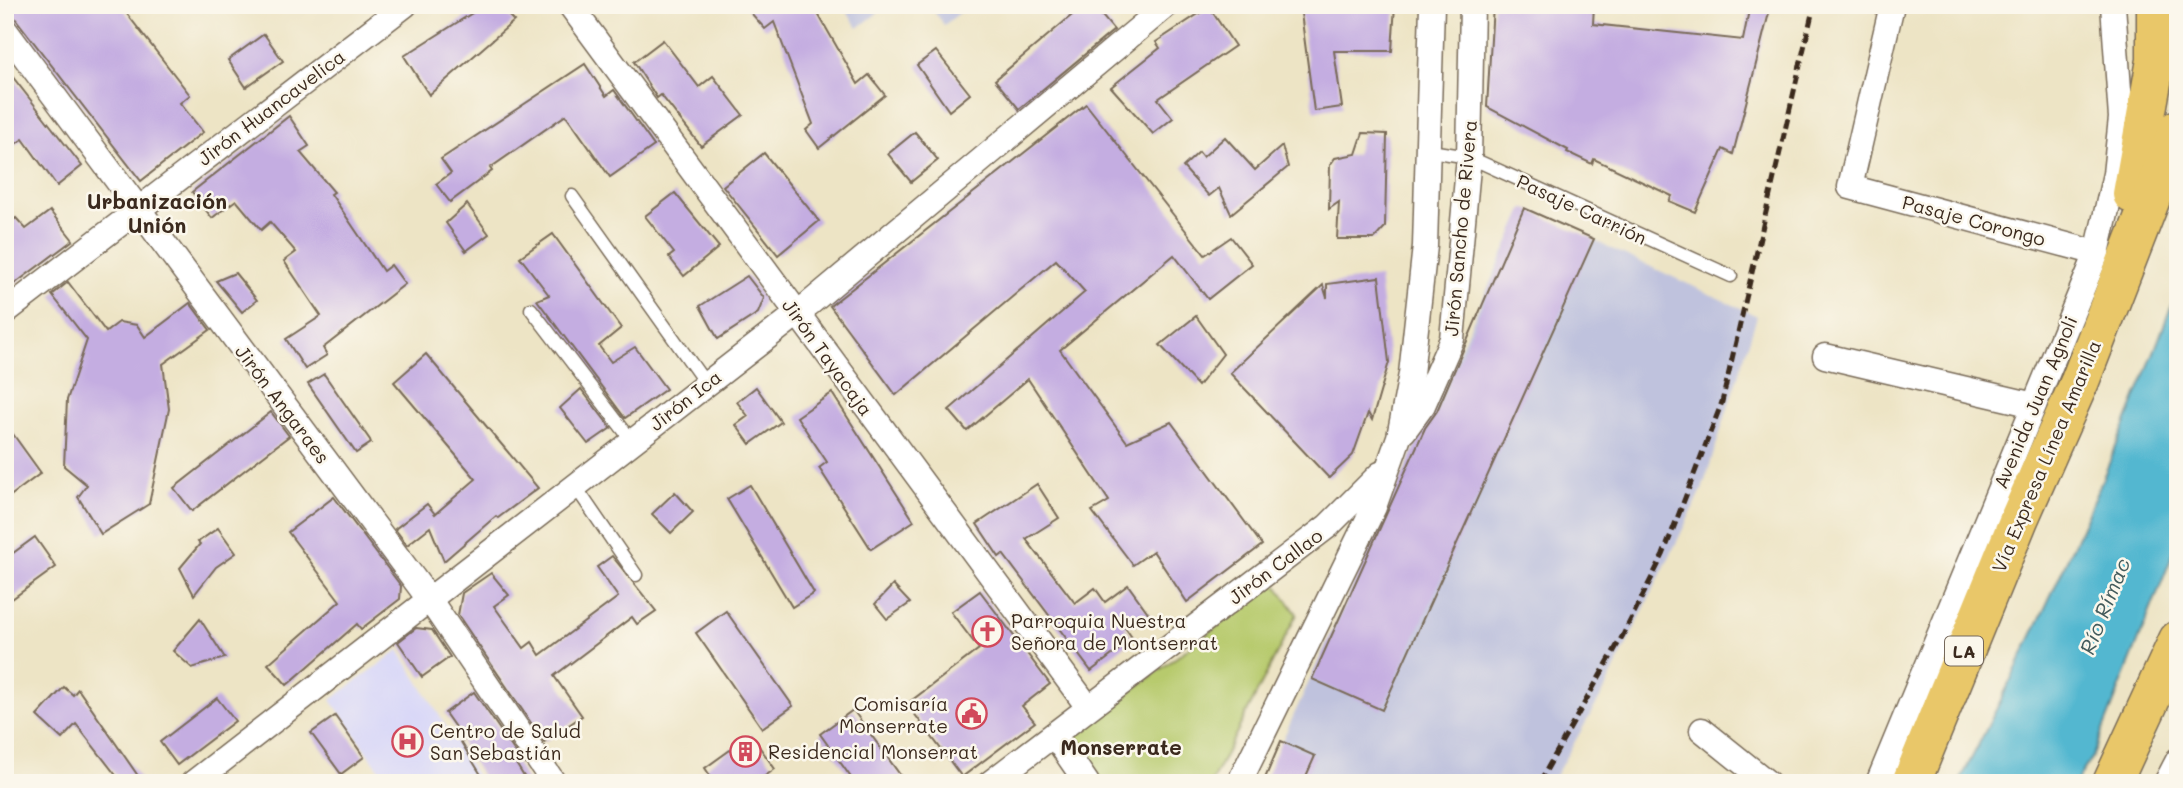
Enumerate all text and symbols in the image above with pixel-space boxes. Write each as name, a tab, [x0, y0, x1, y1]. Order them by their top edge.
street label: Jirón Huancavelica	[192, 43, 350, 171]
street label: Jirón Sancho de Rivera	[1438, 119, 1482, 337]
street label: Pasaje Carrión	[1513, 168, 1651, 250]
district label: Urbanización Unión	[87, 187, 227, 238]
street label: Pasaje Corongo	[1900, 189, 2048, 251]
street label: Jirón Tayacaja	[777, 293, 879, 421]
street label: Avenida Juan Agnoli	[1987, 312, 2083, 492]
street label: Vía Expresa Línea Amarilla	[1986, 336, 2106, 576]
street label: Jirón Angaraes	[230, 340, 336, 468]
street label: Jirón Ica	[644, 364, 726, 436]
street label: Jirón Callao	[1223, 522, 1327, 610]
water label: Río Rímac	[2072, 554, 2136, 658]
place label: Parroquia Nuestra Señora de Montserrat	[1011, 608, 1218, 655]
church icon: Parroquia Nuestra Señora de Montserrat	[971, 614, 1005, 648]
road number: LA	[1945, 636, 1983, 666]
place label: Comisaría Monserrate	[839, 691, 948, 738]
public building icon: Comisaría Monserrate	[954, 697, 988, 731]
place label: Centro de Salud San Sebastián	[430, 718, 581, 765]
hospital icon: Centro de Salud San Sebastián	[390, 724, 424, 758]
district label: Monserrate	[1060, 733, 1182, 760]
building icon: Residencial Monserrat	[728, 734, 762, 768]
place label: Residencial Monserrat	[768, 739, 978, 764]

